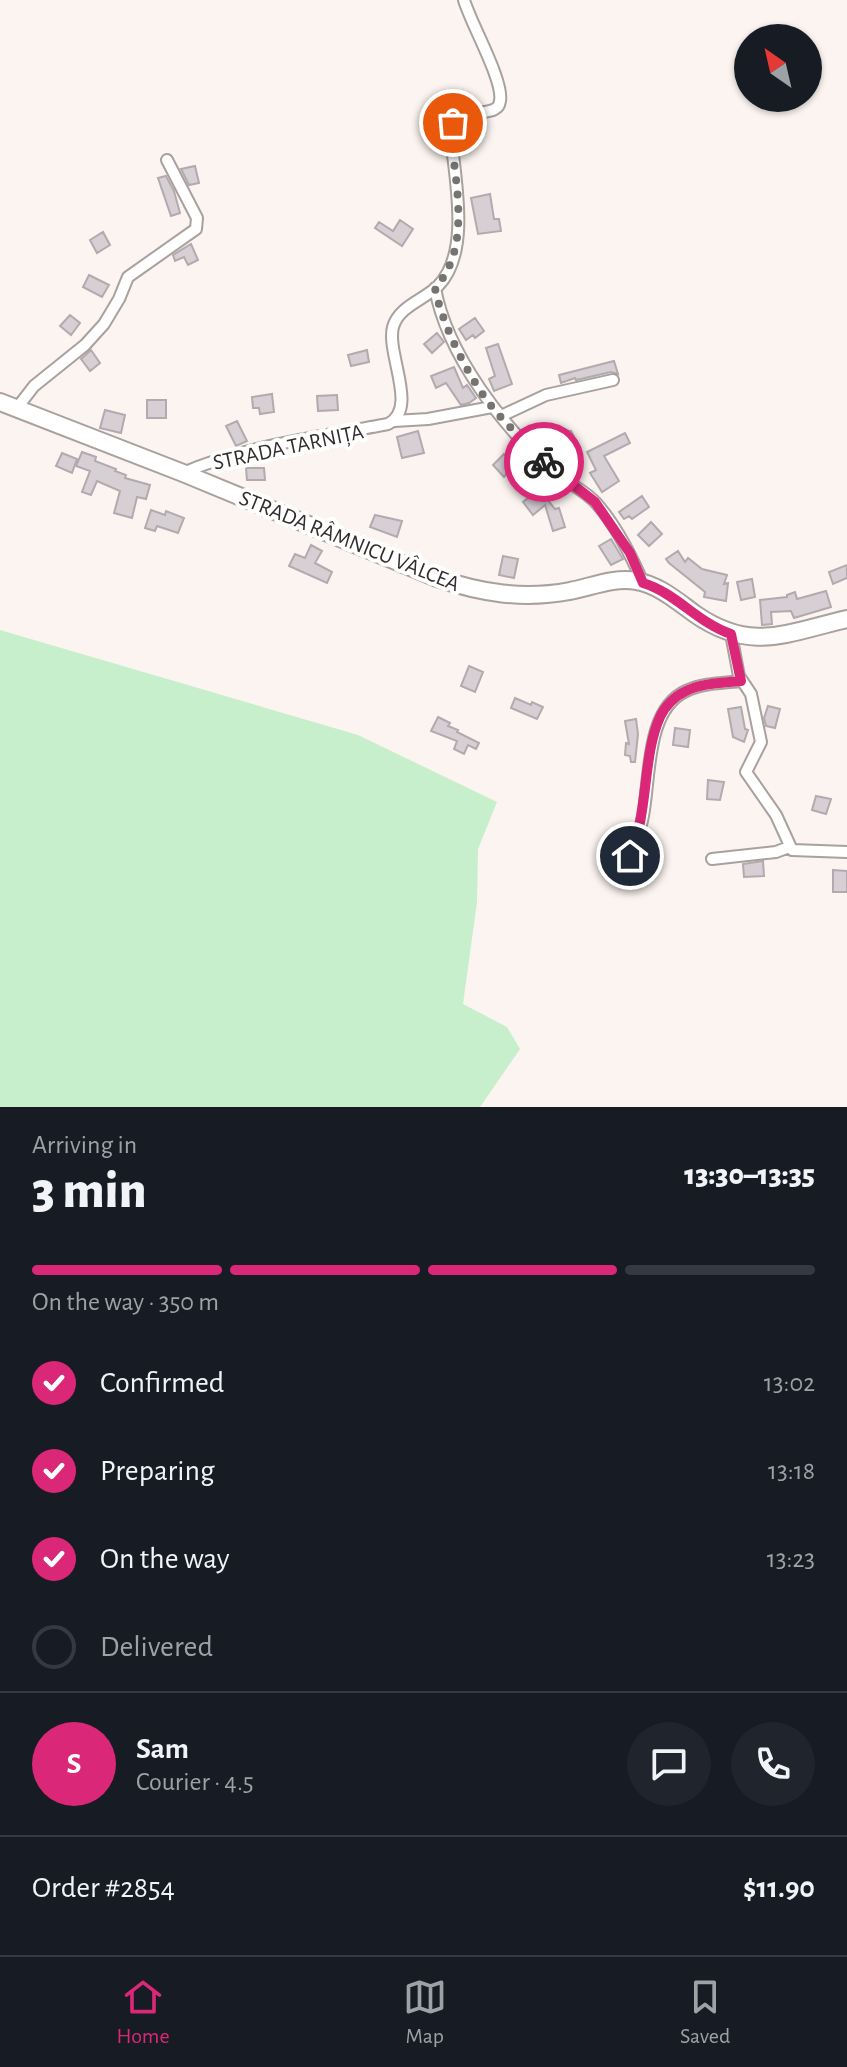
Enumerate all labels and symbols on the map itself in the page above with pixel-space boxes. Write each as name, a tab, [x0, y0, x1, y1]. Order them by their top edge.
north arrow	[734, 24, 822, 112]
pin	[419, 89, 487, 157]
street label: STRADA TARNIȚA	[211, 420, 366, 476]
courier	[504, 422, 584, 502]
street label: STRADA RÂMNICU VÂLCEA	[236, 486, 464, 595]
pin	[596, 822, 664, 890]

